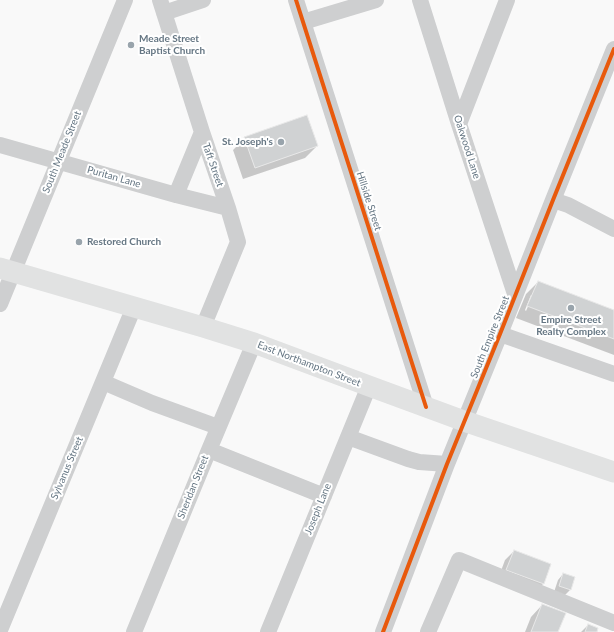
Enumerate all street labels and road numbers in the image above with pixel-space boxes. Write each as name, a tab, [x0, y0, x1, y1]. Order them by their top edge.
street label: South Meade Street	[40, 109, 84, 195]
street label: Oakwood Lane	[451, 114, 483, 180]
street label: Taft Street	[200, 142, 226, 188]
street label: Puritan Lane	[86, 164, 142, 190]
street label: Hillside Street	[354, 170, 384, 232]
street label: South Empire Street	[468, 294, 512, 380]
street label: East Northampton Street	[256, 339, 362, 389]
street label: Sylvanus Street	[48, 435, 86, 501]
street label: Sheridan Street	[175, 454, 211, 520]
street label: Joseph Lane	[302, 482, 334, 536]

